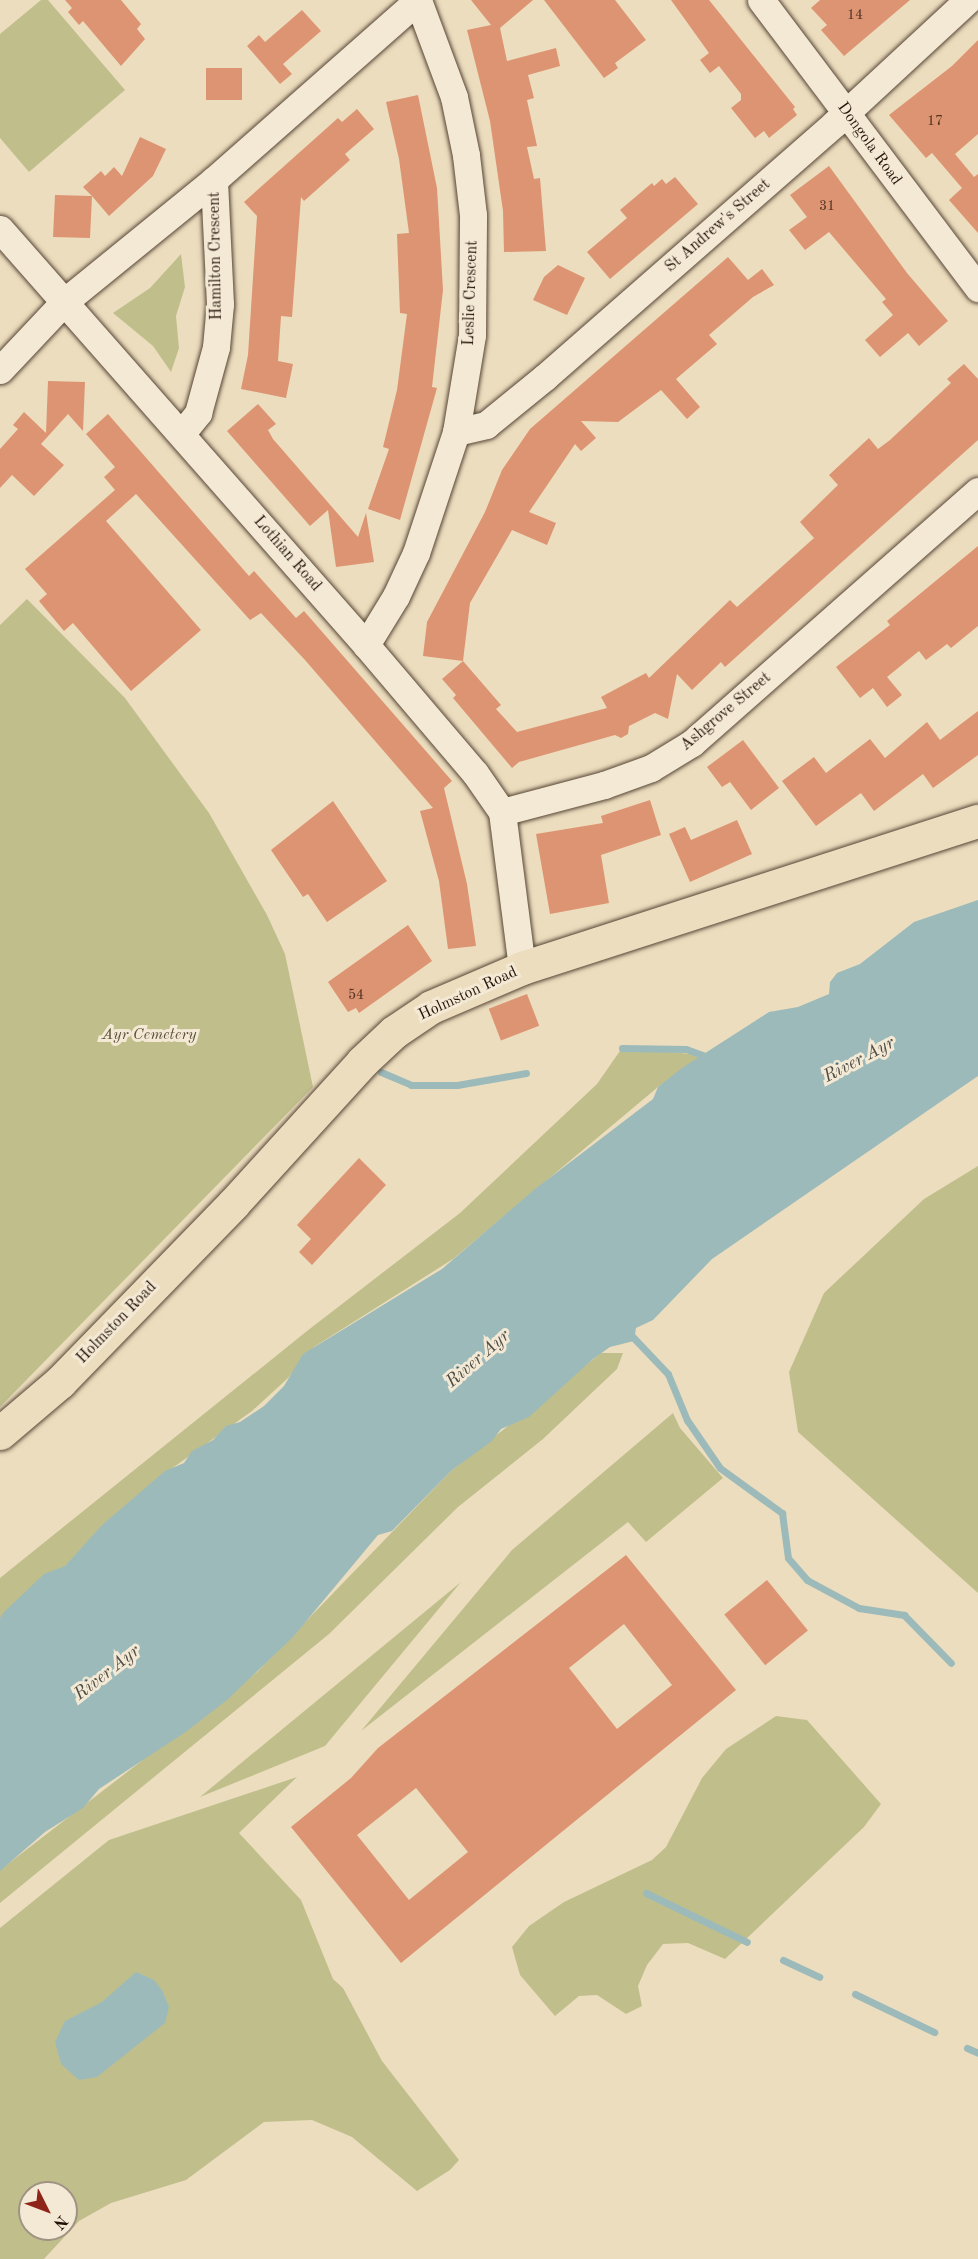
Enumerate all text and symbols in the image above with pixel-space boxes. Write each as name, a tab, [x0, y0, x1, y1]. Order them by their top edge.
house number: 14	[847, 7, 863, 23]
street label: Dongola Road	[832, 99, 906, 189]
house number: 17	[927, 113, 943, 129]
street label: St Andrew's Street	[661, 175, 775, 277]
street label: Hamilton Crescent	[205, 192, 227, 320]
house number: 31	[819, 198, 835, 214]
street label: Leslie Crescent	[460, 240, 482, 346]
street label: Lothian Road	[249, 512, 325, 596]
street label: Ashgrove Street	[677, 669, 775, 755]
street label: Holmston Road	[416, 963, 520, 1025]
house number: 54	[348, 987, 364, 1003]
park label: Ayr Cemetery	[102, 1025, 196, 1045]
water label: River Ayr	[820, 1032, 898, 1088]
street label: Holmston Road	[73, 1278, 161, 1368]
water label: River Ayr	[442, 1325, 514, 1393]
water label: River Ayr	[70, 1641, 144, 1705]
north arrow	[18, 2181, 78, 2241]
text: N	[50, 2212, 70, 2232]

